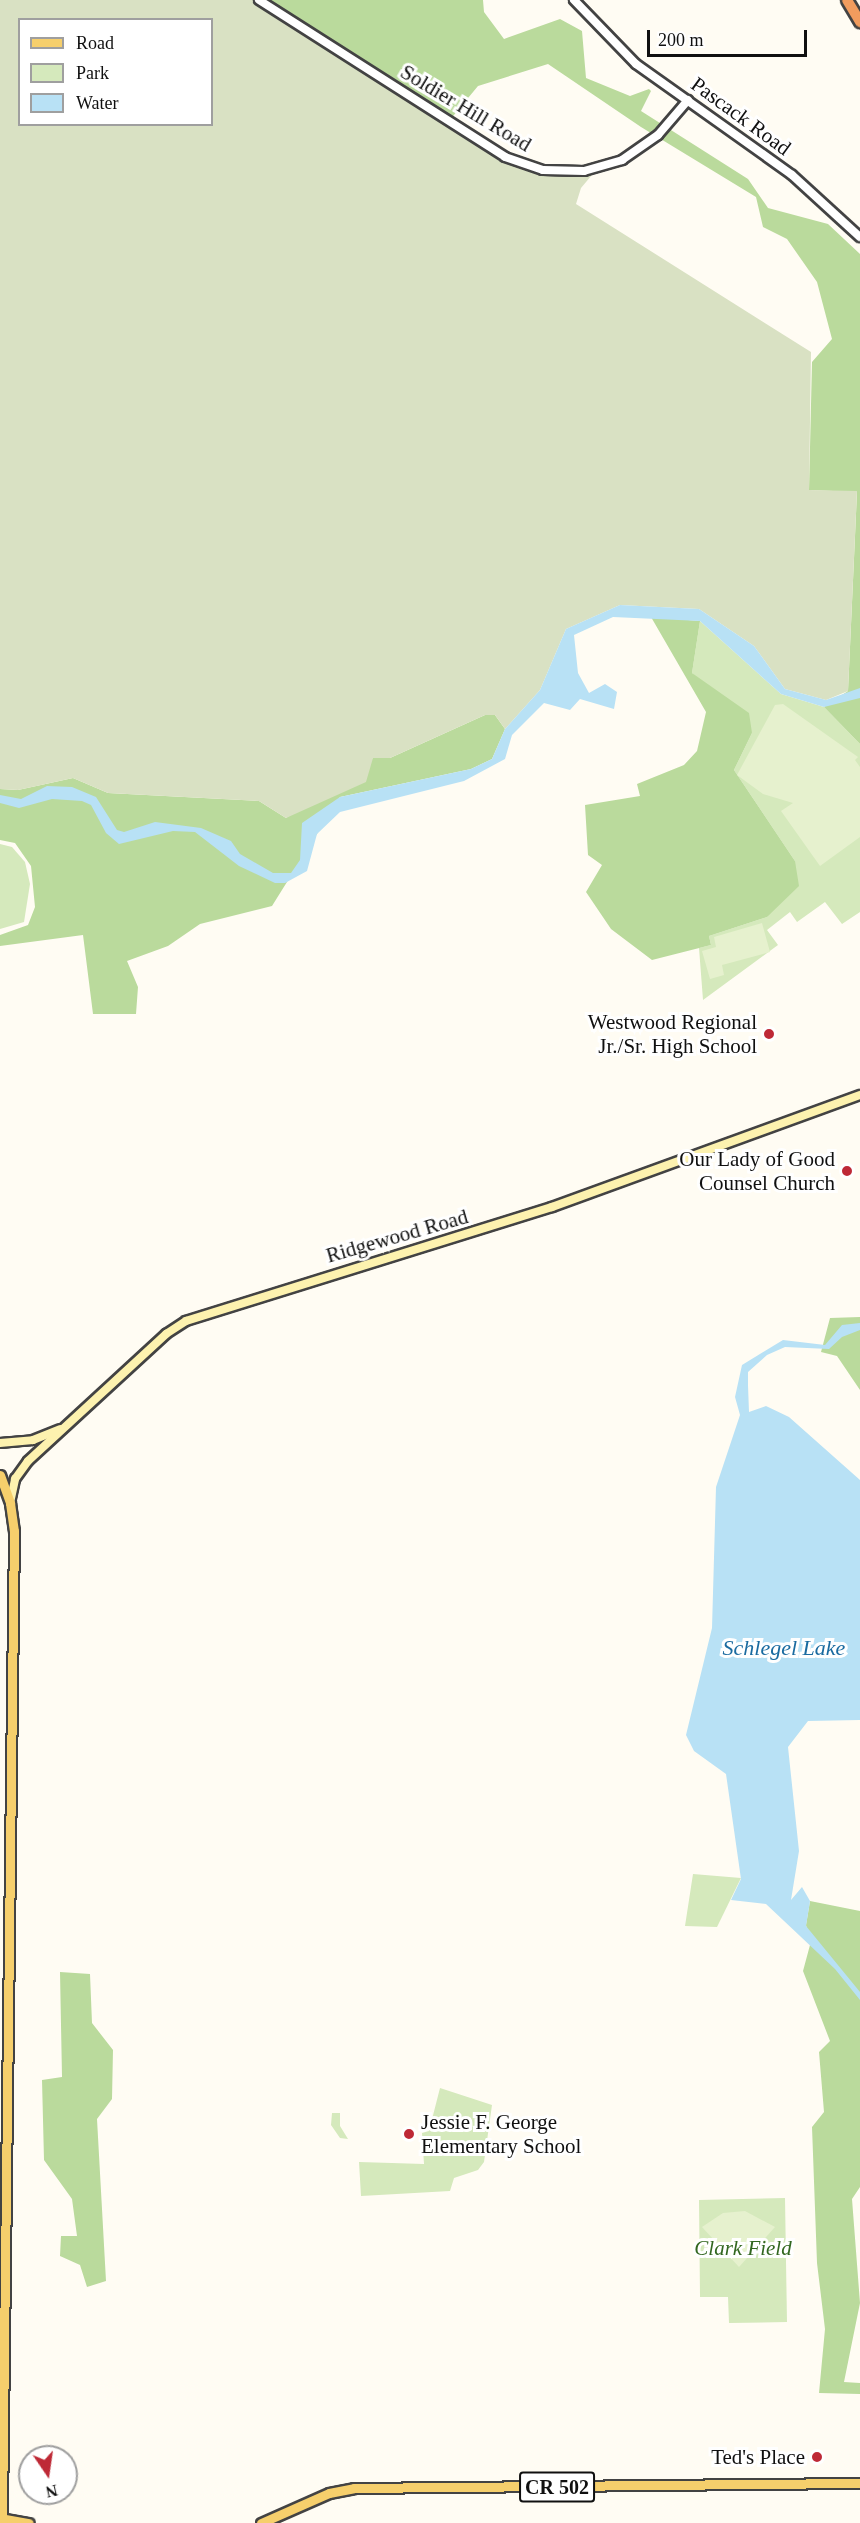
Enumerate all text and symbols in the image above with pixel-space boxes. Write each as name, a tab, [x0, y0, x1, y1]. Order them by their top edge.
legend	[18, 18, 213, 126]
scale bar	[650, 18, 810, 56]
text: 200 m	[658, 30, 704, 50]
text: Road	[76, 33, 114, 53]
street label: Soldier Hill Road	[396, 59, 536, 157]
text: Park	[76, 63, 109, 83]
street label: Pascack Road	[686, 71, 796, 161]
text: Water	[76, 93, 119, 113]
place label: Westwood Regional Jr./Sr. High School	[588, 1009, 757, 1059]
marker: Westwood Regional Jr./Sr. High School	[762, 1027, 776, 1041]
place label: Our Lady of Good Counsel Church	[679, 1146, 835, 1196]
marker: Our Lady of Good Counsel Church	[840, 1164, 854, 1178]
street label: Ridgewood Road	[323, 1204, 471, 1268]
water label: Schlegel Lake	[723, 1635, 845, 1661]
place label: Jessie F. George Elementary School	[421, 2109, 581, 2159]
marker: Jessie F. George Elementary School	[402, 2127, 416, 2141]
park label: Clark Field	[694, 2235, 792, 2261]
place label: Ted's Place	[711, 2444, 805, 2470]
north arrow	[18, 2445, 78, 2505]
marker: Ted's Place	[810, 2450, 824, 2464]
road number: CR 502	[518, 2470, 596, 2504]
text: N	[44, 2481, 59, 2501]

